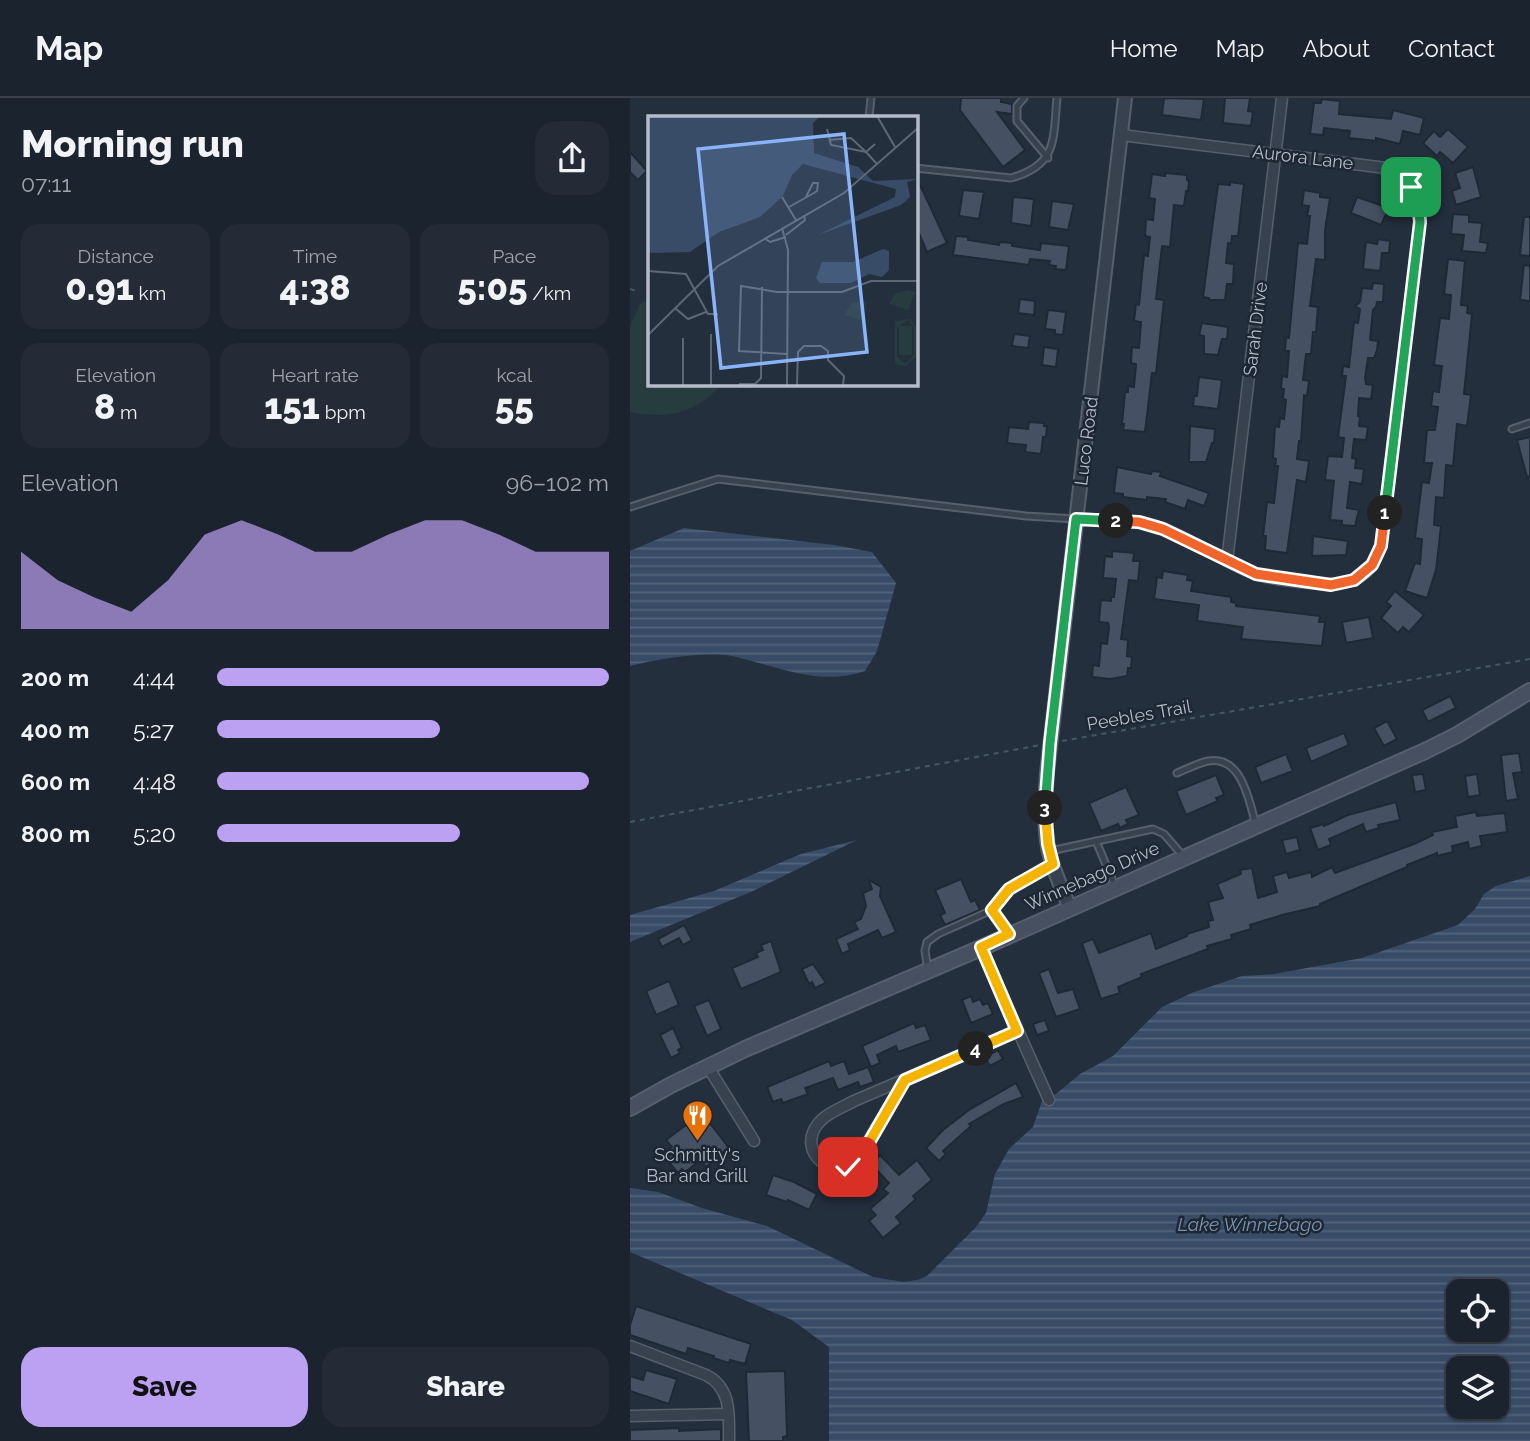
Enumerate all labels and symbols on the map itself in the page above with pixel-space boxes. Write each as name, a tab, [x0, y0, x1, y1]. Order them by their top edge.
inset map	[648, 116, 917, 385]
street label: Aurora Lane	[1251, 140, 1355, 174]
pin	[1381, 157, 1441, 217]
street label: Sarah Drive	[1239, 280, 1271, 377]
street label: Luco Road	[1070, 395, 1102, 487]
pin: 1	[1368, 496, 1402, 530]
pin: 2	[1098, 504, 1134, 538]
street label: Peebles Trail	[1085, 695, 1193, 735]
pin: 3	[1028, 790, 1062, 826]
street label: Winnebago Drive	[1022, 837, 1163, 915]
pin: 4	[958, 1032, 994, 1066]
restaurant icon: Schmitty's Bar and Grill	[680, 1099, 714, 1143]
pin	[818, 1137, 878, 1197]
place label: Schmitty's Bar and Grill	[646, 1144, 748, 1186]
water label: Lake Winnebago	[1178, 1213, 1323, 1235]

